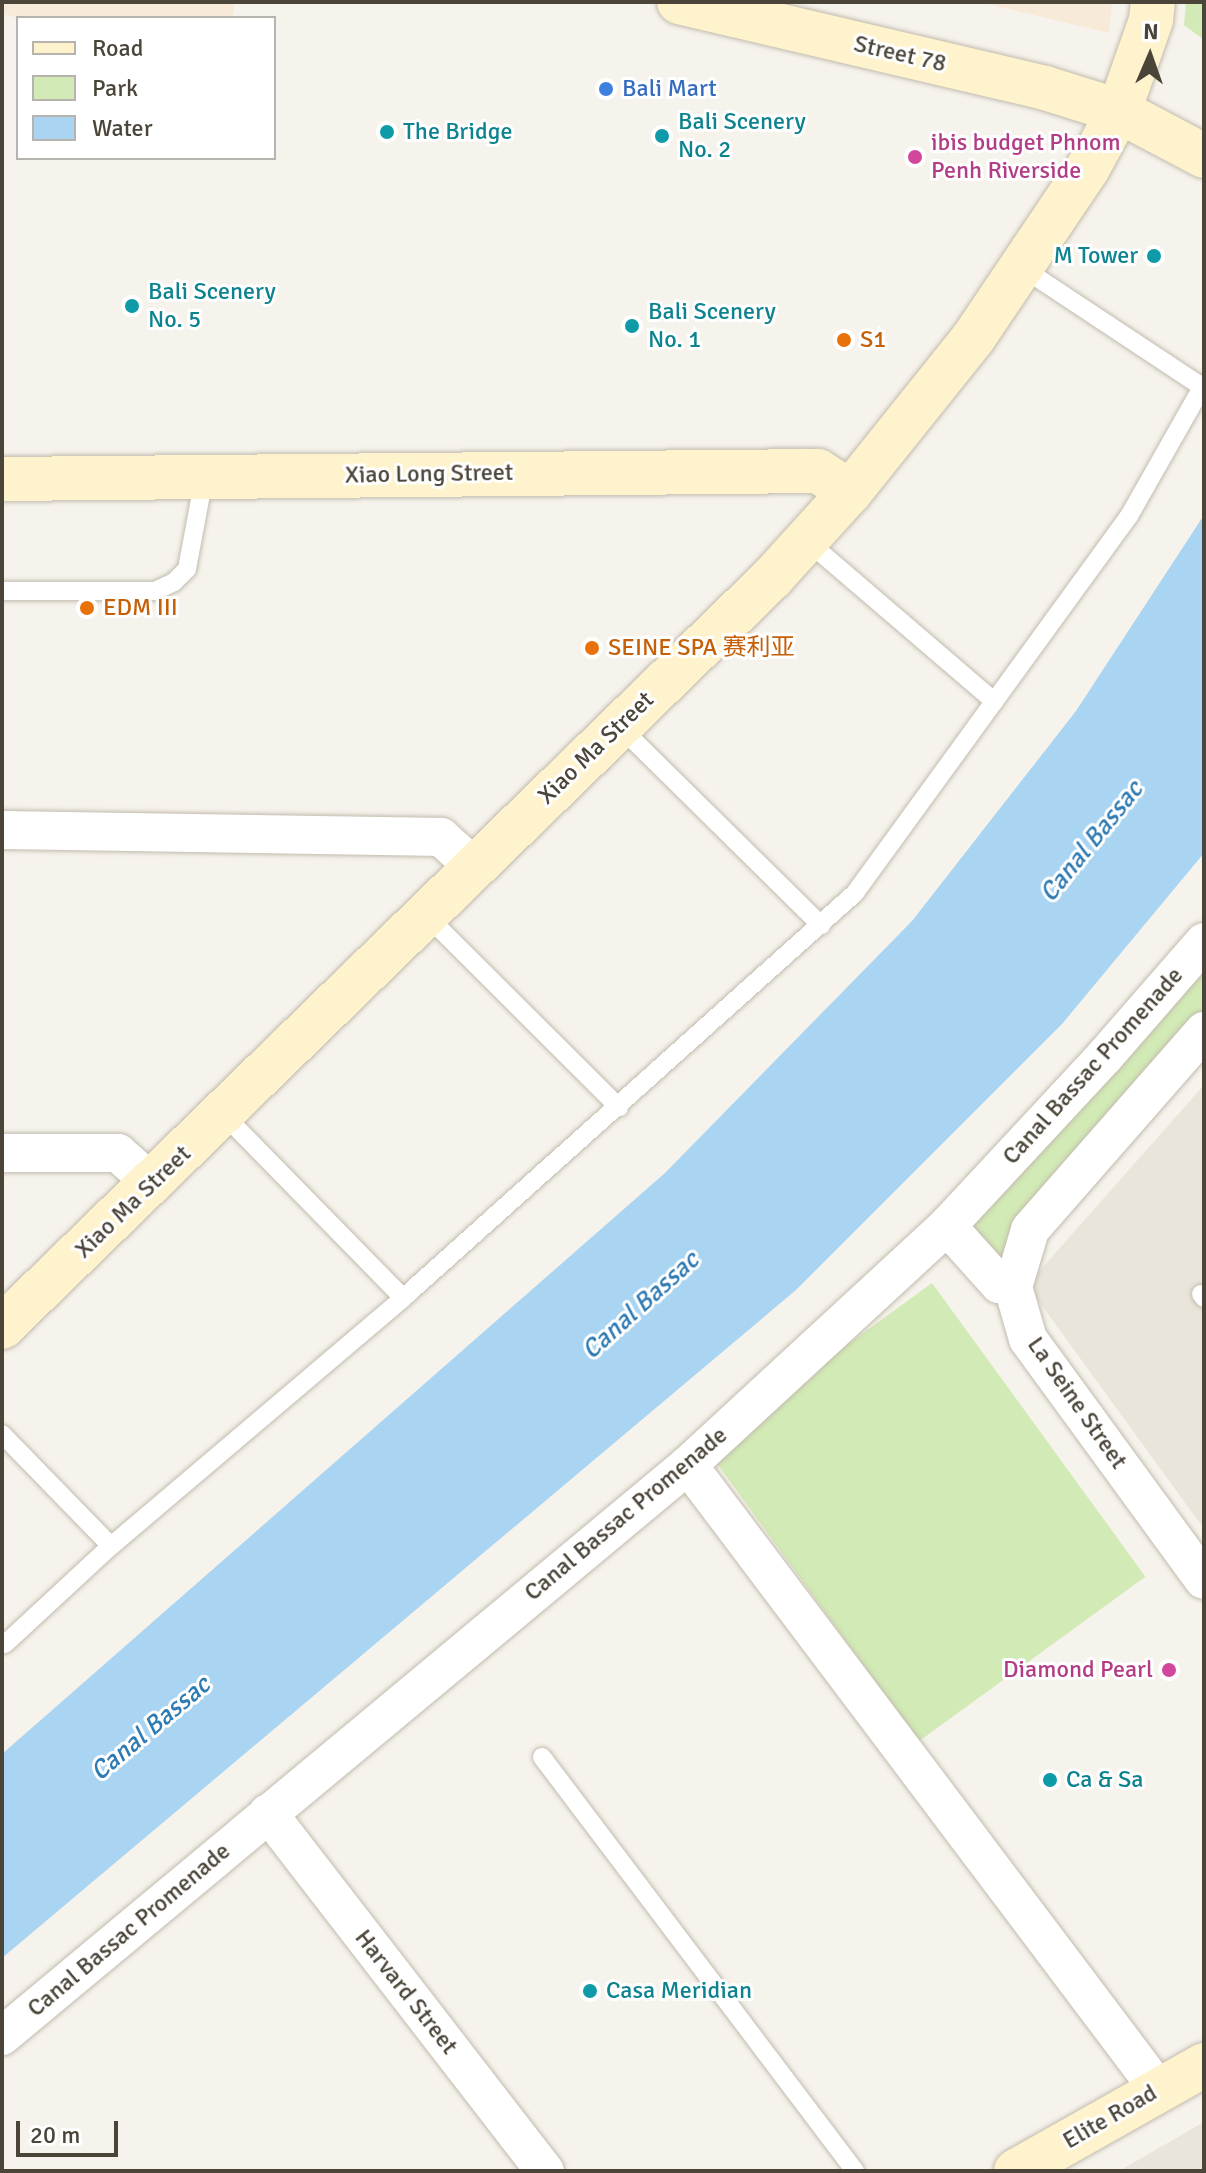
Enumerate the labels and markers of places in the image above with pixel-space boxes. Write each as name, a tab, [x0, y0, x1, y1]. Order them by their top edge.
place label: Bali Mart	[622, 75, 717, 103]
marker: Bali Mart	[597, 80, 615, 98]
place label: Bali Scenery No. 2	[678, 108, 806, 164]
place label: The Bridge	[403, 118, 512, 146]
marker: The Bridge	[378, 123, 396, 141]
marker: Bali Scenery No. 2	[653, 127, 671, 145]
place label: ibis budget Phnom Penh Riverside	[931, 129, 1121, 185]
marker: ibis budget Phnom Penh Riverside	[906, 148, 924, 166]
place label: M Tower	[1053, 242, 1138, 270]
marker: M Tower	[1145, 247, 1163, 265]
place label: Bali Scenery No. 5	[148, 278, 276, 334]
marker: Bali Scenery No. 5	[123, 297, 141, 315]
place label: Bali Scenery No. 1	[648, 298, 776, 354]
marker: Bali Scenery No. 1	[623, 317, 641, 335]
place label: S1	[860, 326, 886, 354]
marker: S1	[835, 331, 853, 349]
place label: EDM III	[103, 594, 178, 622]
marker: EDM III	[78, 599, 96, 617]
place label: SEINE SPA 赛利亚	[608, 634, 795, 662]
marker: SEINE SPA 赛利亚	[583, 639, 601, 657]
place label: Diamond Pearl	[1003, 1656, 1153, 1684]
marker: Diamond Pearl	[1160, 1661, 1178, 1679]
place label: Ca & Sa	[1066, 1766, 1143, 1794]
marker: Ca & Sa	[1041, 1771, 1059, 1789]
place label: Casa Meridian	[606, 1977, 752, 2005]
marker: Casa Meridian	[581, 1982, 599, 2000]

